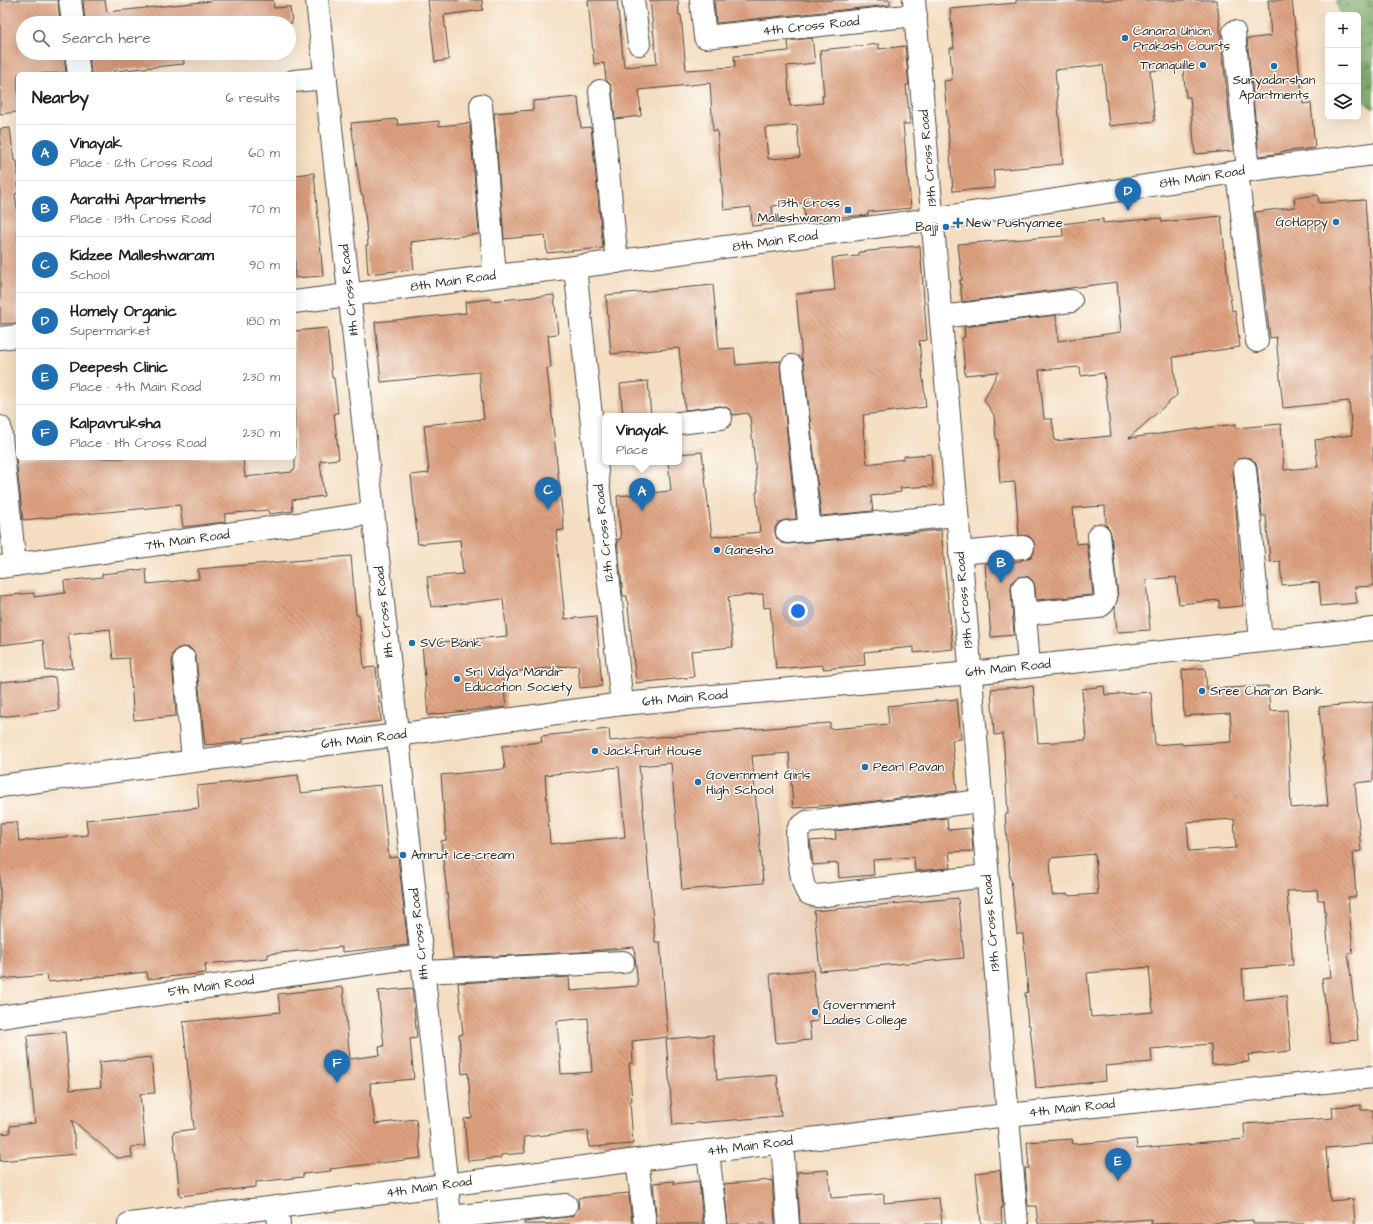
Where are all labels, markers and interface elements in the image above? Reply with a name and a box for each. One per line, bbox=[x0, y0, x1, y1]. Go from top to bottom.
street label: 4th Cross Road bbox=[762, 12, 861, 40]
map controls bbox=[1325, 12, 1361, 120]
button: + bbox=[1325, 12, 1361, 48]
search box bbox=[16, 16, 296, 60]
place label: Canara Union, Prakash Courts bbox=[1133, 22, 1230, 55]
icon: search bbox=[30, 27, 52, 49]
text: Search here bbox=[62, 28, 151, 49]
marker: Canara Union, Prakash Courts bbox=[1120, 33, 1130, 43]
button: − bbox=[1325, 48, 1361, 84]
place label: Tranquille bbox=[1140, 56, 1195, 74]
marker: Tranquille bbox=[1198, 60, 1208, 70]
marker: Suryadarshan Apartments bbox=[1269, 61, 1279, 71]
place label: Suryadarshan Apartments bbox=[1233, 71, 1316, 104]
button: layers bbox=[1325, 84, 1361, 120]
text: Nearby bbox=[32, 86, 89, 110]
text: 6 results bbox=[225, 89, 280, 107]
street label: 13th Cross Road bbox=[915, 109, 941, 207]
text: Vinayak bbox=[70, 133, 122, 154]
text: A bbox=[41, 144, 49, 162]
text: 60 m bbox=[248, 144, 280, 162]
text: Place · 12th Cross Road bbox=[70, 154, 212, 172]
street label: 8th Main Road bbox=[1158, 161, 1246, 193]
pin: D bbox=[1115, 178, 1141, 211]
text: Aarathi Apartments bbox=[70, 189, 206, 210]
place label: 13th Cross Malleshwaram bbox=[758, 194, 841, 227]
text: B bbox=[40, 200, 50, 218]
text: 70 m bbox=[248, 200, 280, 218]
marker: 13th Cross Malleshwaram bbox=[843, 205, 853, 215]
text: Place · 13th Cross Road bbox=[70, 210, 211, 228]
place label: GoHappy bbox=[1276, 213, 1328, 232]
place label: New Pushyamee bbox=[966, 214, 1063, 233]
marker: GoHappy bbox=[1331, 217, 1341, 227]
place label: Bajji bbox=[916, 218, 938, 236]
marker: New Pushyamee bbox=[953, 218, 963, 228]
marker: Bajji bbox=[941, 222, 951, 232]
street label: 8th Main Road bbox=[731, 226, 819, 256]
street label: 11th Cross Road bbox=[335, 243, 363, 337]
text: Kidzee Malleshwaram bbox=[70, 245, 214, 266]
text: C bbox=[40, 256, 50, 274]
text: 90 m bbox=[249, 256, 280, 274]
text: School bbox=[70, 266, 110, 284]
street label: 8th Main Road bbox=[409, 266, 497, 296]
text: Homely Organic bbox=[70, 301, 177, 322]
text: D bbox=[41, 312, 49, 330]
text: 180 m bbox=[246, 312, 280, 330]
text: Supermarket bbox=[70, 322, 151, 340]
text: Deepesh Clinic bbox=[70, 357, 168, 378]
text: E bbox=[41, 368, 49, 386]
text: 230 m bbox=[242, 368, 280, 386]
text: Place · 4th Main Road bbox=[70, 378, 201, 396]
text: Kalpavruksha bbox=[70, 413, 161, 434]
popup bbox=[602, 413, 682, 465]
text: Vinayak bbox=[616, 420, 668, 441]
text: F bbox=[40, 424, 50, 442]
text: 230 m bbox=[242, 424, 280, 442]
text: Place · 11th Cross Road bbox=[70, 434, 206, 452]
text: Place bbox=[616, 441, 648, 459]
pin: C bbox=[535, 477, 561, 510]
pin: A bbox=[629, 478, 655, 511]
street label: 12th Cross Road bbox=[590, 483, 618, 583]
street label: 7th Main Road bbox=[143, 525, 231, 555]
place label: Ganesha bbox=[725, 541, 774, 559]
marker: Ganesha bbox=[712, 545, 722, 555]
pin: B bbox=[988, 550, 1014, 583]
street label: 13th Cross Road bbox=[951, 551, 977, 649]
street label: 11th Cross Road bbox=[370, 565, 398, 659]
your location bbox=[788, 601, 808, 621]
place label: SVC Bank bbox=[420, 634, 481, 652]
marker: SVC Bank bbox=[407, 638, 417, 648]
street label: 6th Main Road bbox=[964, 655, 1052, 681]
place label: Sri Vidya Mandir Education Society bbox=[465, 663, 572, 697]
marker: Sri Vidya Mandir Education Society bbox=[452, 674, 462, 684]
place label: Sree Charan Bank bbox=[1210, 682, 1323, 700]
street label: 6th Main Road bbox=[641, 685, 729, 711]
marker: Sree Charan Bank bbox=[1197, 686, 1207, 696]
street label: 6th Main Road bbox=[320, 725, 408, 753]
place label: Jackfruit House bbox=[603, 742, 702, 760]
marker: Jackfruit House bbox=[590, 746, 600, 756]
place label: Pearl Pavan bbox=[873, 758, 945, 776]
marker: Pearl Pavan bbox=[860, 762, 870, 772]
place label: Government Girls High School bbox=[706, 766, 811, 800]
marker: Government Girls High School bbox=[693, 777, 703, 787]
place label: Amrut Ice-cream bbox=[411, 846, 515, 864]
marker: Amrut Ice-cream bbox=[398, 850, 408, 860]
street label: 13th Cross Road bbox=[978, 874, 1004, 972]
street label: 11th Cross Road bbox=[405, 887, 433, 981]
street label: 5th Main Road bbox=[167, 971, 256, 1001]
place label: Government Ladies College bbox=[823, 996, 907, 1030]
marker: Government Ladies College bbox=[810, 1007, 820, 1017]
pin: F bbox=[324, 1050, 350, 1083]
street label: 4th Main Road bbox=[1028, 1094, 1116, 1121]
street label: 4th Main Road bbox=[706, 1132, 794, 1160]
pin: E bbox=[1105, 1148, 1131, 1181]
street label: 4th Main Road bbox=[385, 1172, 473, 1202]

